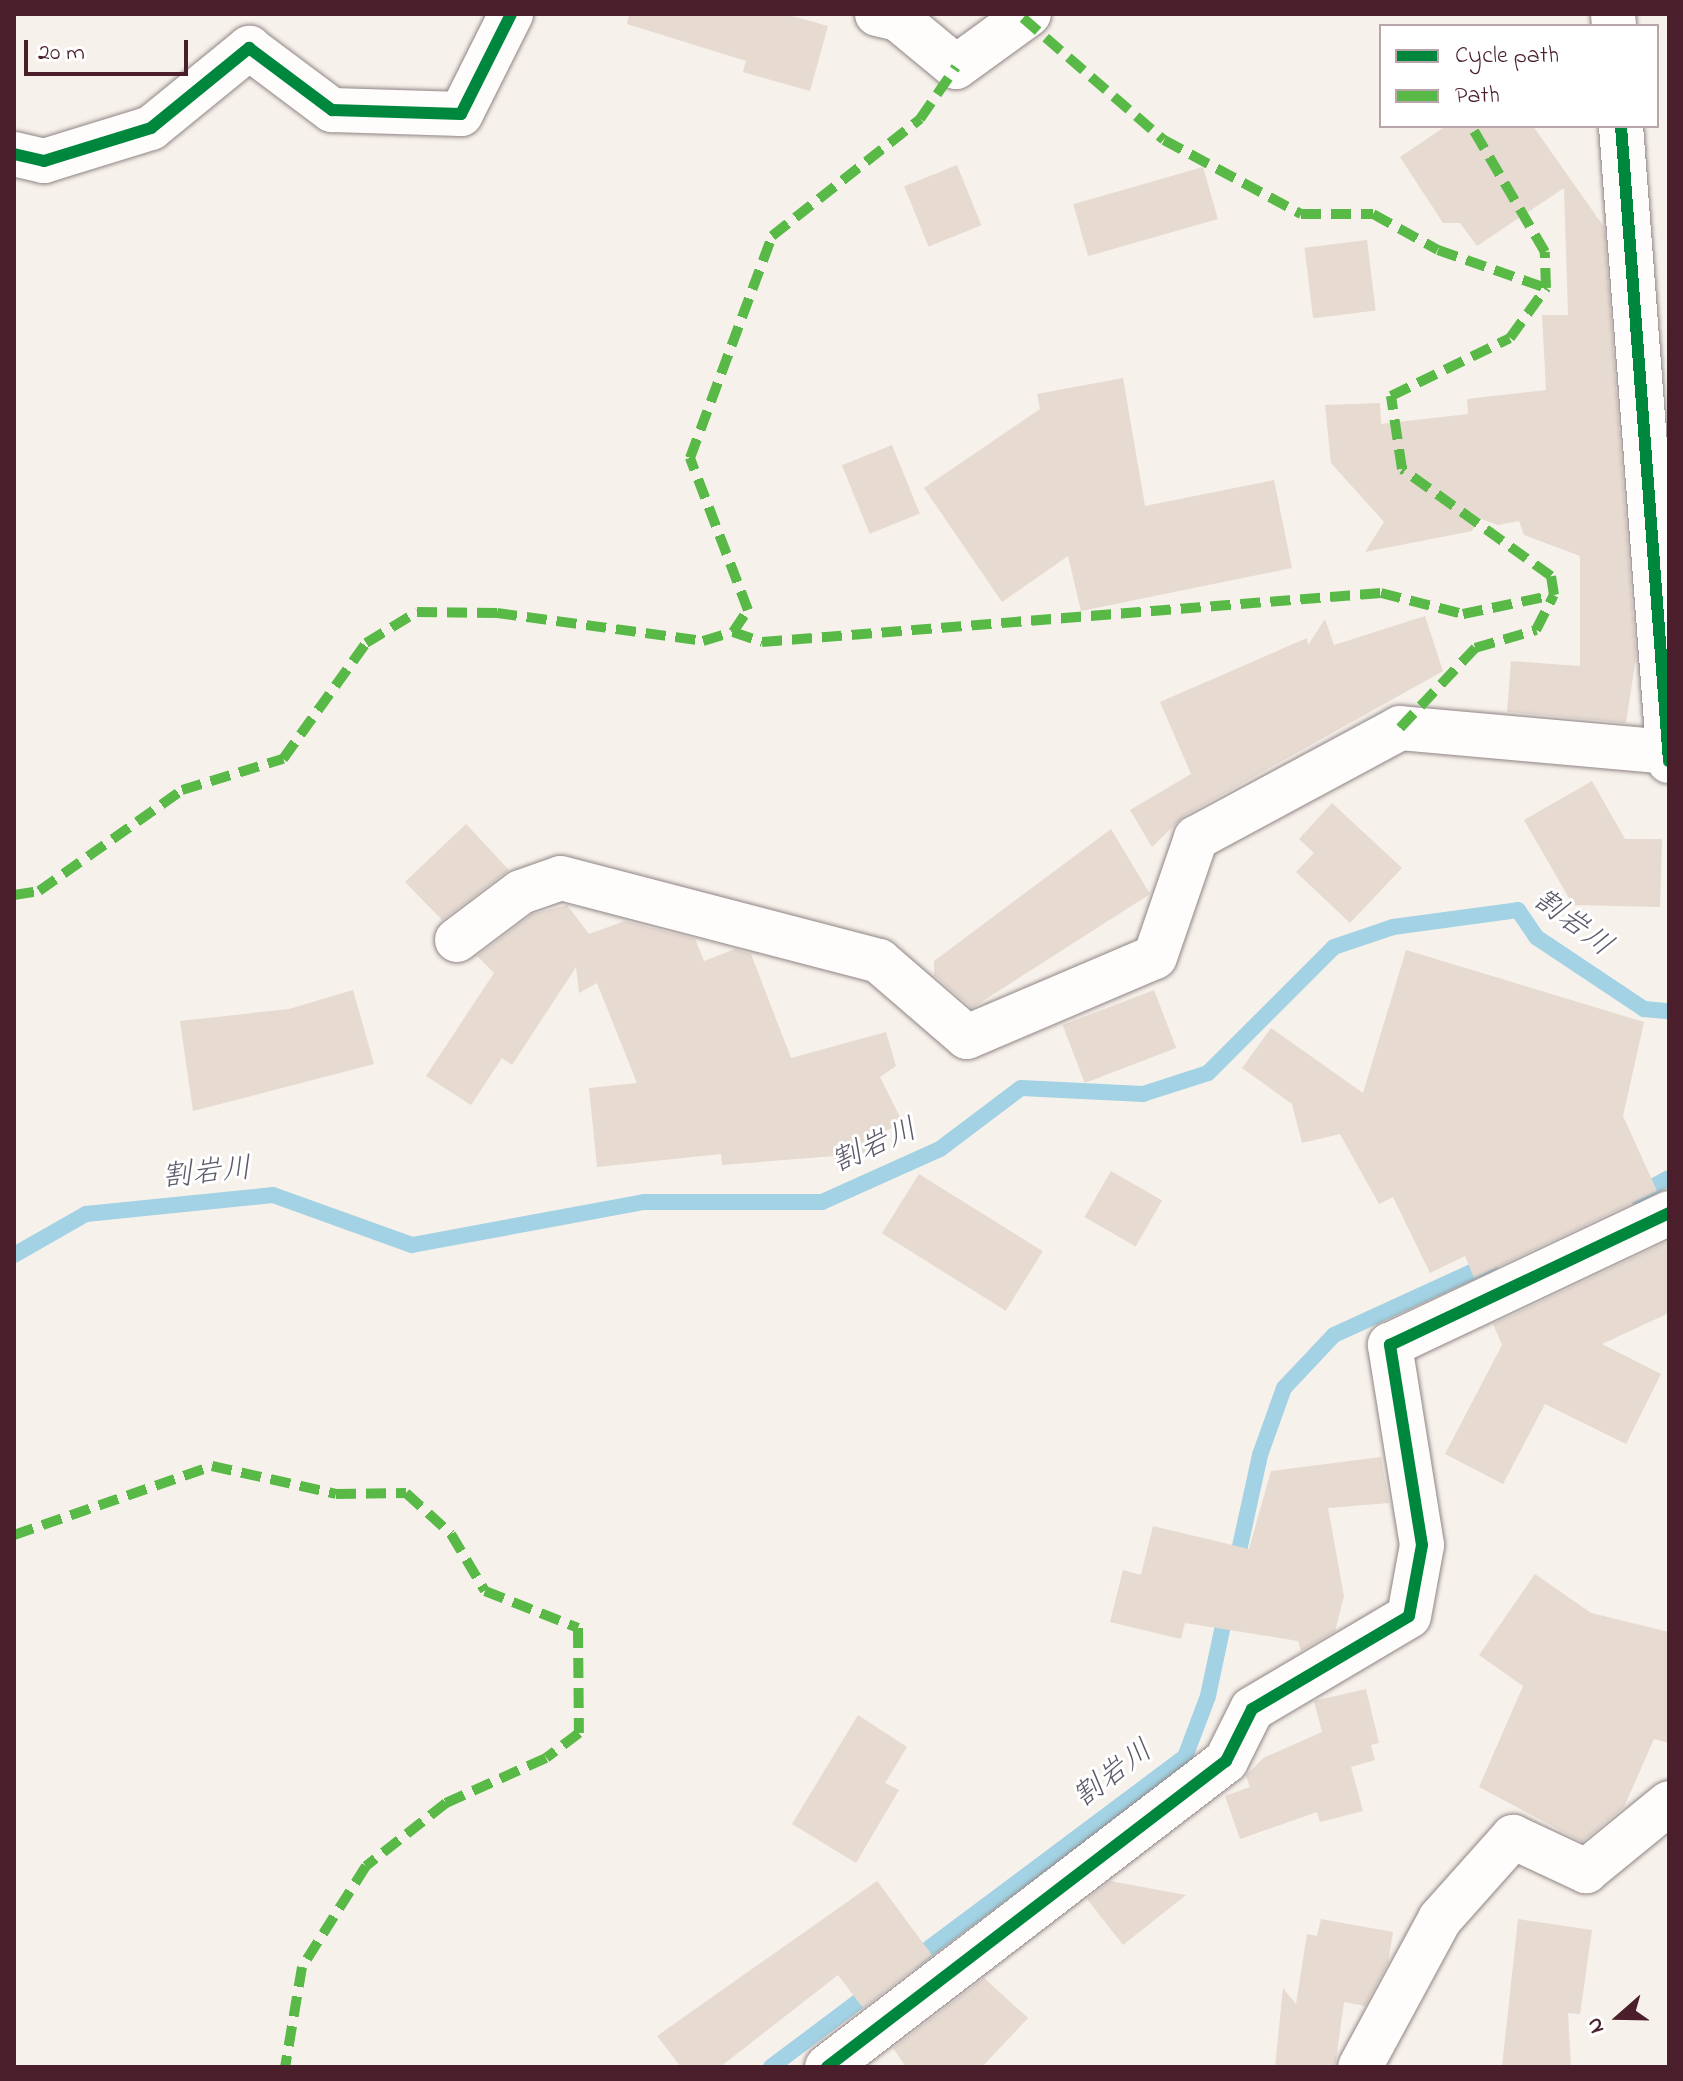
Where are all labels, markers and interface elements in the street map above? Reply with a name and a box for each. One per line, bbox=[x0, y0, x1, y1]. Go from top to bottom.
scale bar bbox=[28, 24, 192, 74]
legend bbox=[1379, 24, 1659, 128]
text: 20 m bbox=[38, 36, 85, 71]
text: Cycle path bbox=[1455, 39, 1559, 74]
text: Path bbox=[1455, 79, 1500, 114]
water label: 割岩川 bbox=[1525, 883, 1619, 965]
water label: 割岩川 bbox=[827, 1112, 923, 1182]
water label: 割岩川 bbox=[160, 1151, 254, 1197]
water label: 割岩川 bbox=[1067, 1734, 1161, 1816]
north arrow bbox=[1579, 1977, 1659, 2057]
text: N bbox=[1579, 2013, 1614, 2038]

